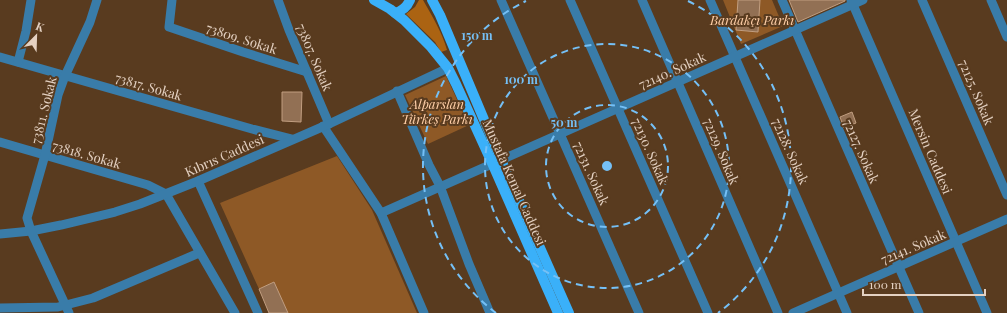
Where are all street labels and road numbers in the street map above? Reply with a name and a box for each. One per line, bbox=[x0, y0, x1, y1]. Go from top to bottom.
street label: 73809. Sokak bbox=[204, 19, 280, 58]
street label: 73807. Sokak bbox=[293, 21, 337, 94]
street label: 72140. Sokak bbox=[636, 47, 709, 92]
street label: 72125. Sokak bbox=[956, 57, 999, 128]
street label: 73817. Sokak bbox=[114, 68, 185, 104]
street label: 73811. Sokak bbox=[26, 74, 60, 145]
street label: Mersin Caddesi bbox=[905, 106, 957, 196]
street label: 72130. Sokak bbox=[629, 115, 674, 188]
street label: 72129. Sokak bbox=[700, 115, 744, 187]
street label: 72128. Sokak bbox=[769, 115, 813, 187]
street label: Mustafa Kemal Caddesi bbox=[480, 116, 551, 248]
street label: 72127. Sokak bbox=[840, 116, 884, 187]
street label: Kıbrıs Caddesi bbox=[182, 130, 266, 180]
street label: 73818. Sokak bbox=[51, 136, 124, 172]
street label: 72131. Sokak bbox=[570, 139, 614, 208]
street label: 72141. Sokak bbox=[878, 224, 949, 267]

